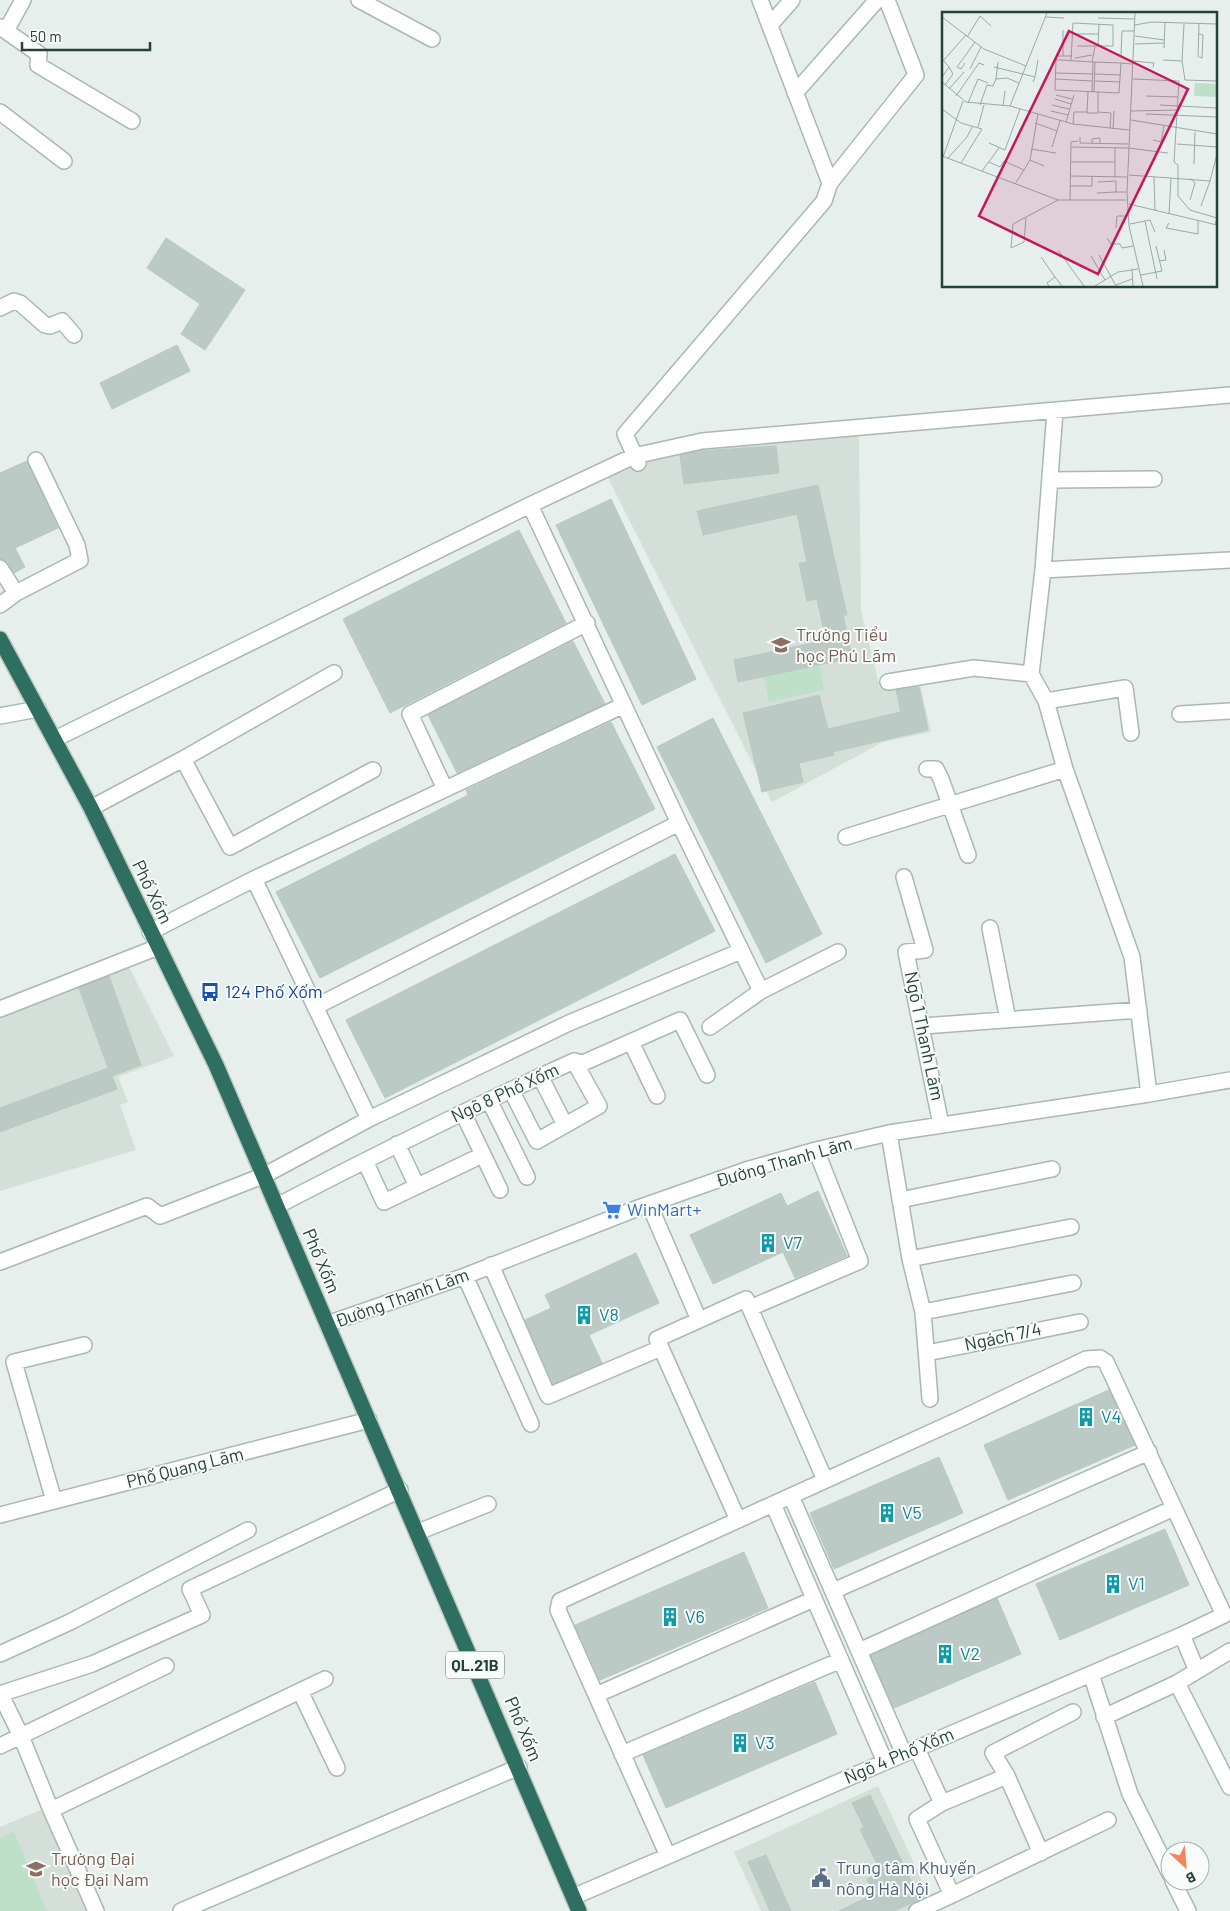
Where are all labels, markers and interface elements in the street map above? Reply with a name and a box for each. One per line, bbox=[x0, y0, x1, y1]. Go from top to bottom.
inset map bbox=[942, 12, 1218, 288]
scale bar bbox=[22, 20, 150, 52]
text: 50 m bbox=[30, 27, 62, 45]
place label: Trường Tiểu học Phú Lãm bbox=[796, 623, 896, 666]
school or university icon: Trường Tiểu học Phú Lãm bbox=[770, 634, 792, 656]
street label: Phố Xốm bbox=[128, 856, 178, 927]
street label: Ngõ 1 Thanh Lãm bbox=[901, 969, 949, 1102]
place label: 124 Phố Xốm bbox=[225, 980, 323, 1002]
bus stop icon: 124 Phố Xốm bbox=[199, 981, 221, 1003]
street label: Ngõ 8 Phố Xốm bbox=[447, 1058, 562, 1127]
street label: Đường Thanh Lãm bbox=[713, 1131, 854, 1191]
place label: WinMart+ bbox=[627, 1198, 702, 1220]
supermarket icon: WinMart+ bbox=[601, 1199, 623, 1221]
street label: Phố Xốm bbox=[298, 1225, 345, 1296]
place label: V7 bbox=[783, 1231, 803, 1253]
building icon: V7 bbox=[757, 1232, 779, 1254]
street label: Đường Thanh Lãm bbox=[332, 1263, 472, 1331]
place label: V8 bbox=[599, 1303, 619, 1325]
building icon: V8 bbox=[573, 1304, 595, 1326]
street label: Ngách 7/4 bbox=[962, 1317, 1043, 1355]
place label: V4 bbox=[1101, 1405, 1122, 1427]
building icon: V4 bbox=[1075, 1406, 1097, 1428]
street label: Phố Quang Lãm bbox=[124, 1442, 246, 1492]
place label: V5 bbox=[902, 1501, 922, 1523]
building icon: V5 bbox=[876, 1502, 898, 1524]
place label: V1 bbox=[1128, 1572, 1145, 1594]
building icon: V1 bbox=[1102, 1573, 1124, 1595]
place label: V6 bbox=[685, 1605, 705, 1627]
building icon: V6 bbox=[659, 1606, 681, 1628]
place label: V2 bbox=[960, 1642, 980, 1664]
building icon: V2 bbox=[934, 1643, 956, 1665]
road number: QL.21B bbox=[446, 1652, 504, 1678]
street label: Phố Xốm bbox=[500, 1693, 547, 1764]
street label: Ngõ 4 Phố Xốm bbox=[841, 1722, 957, 1788]
place label: V3 bbox=[755, 1731, 775, 1753]
building icon: V3 bbox=[729, 1732, 751, 1754]
north arrow bbox=[1160, 1841, 1210, 1891]
place label: Trường Đại học Đại Nam bbox=[51, 1847, 149, 1890]
place label: Trung tâm Khuyến nông Hà Nội bbox=[836, 1856, 976, 1899]
school or university icon: Trường Đại học Đại Nam bbox=[25, 1858, 47, 1880]
public building icon: Trung tâm Khuyến nông Hà Nội bbox=[810, 1867, 832, 1889]
text: B bbox=[1183, 1869, 1199, 1888]

